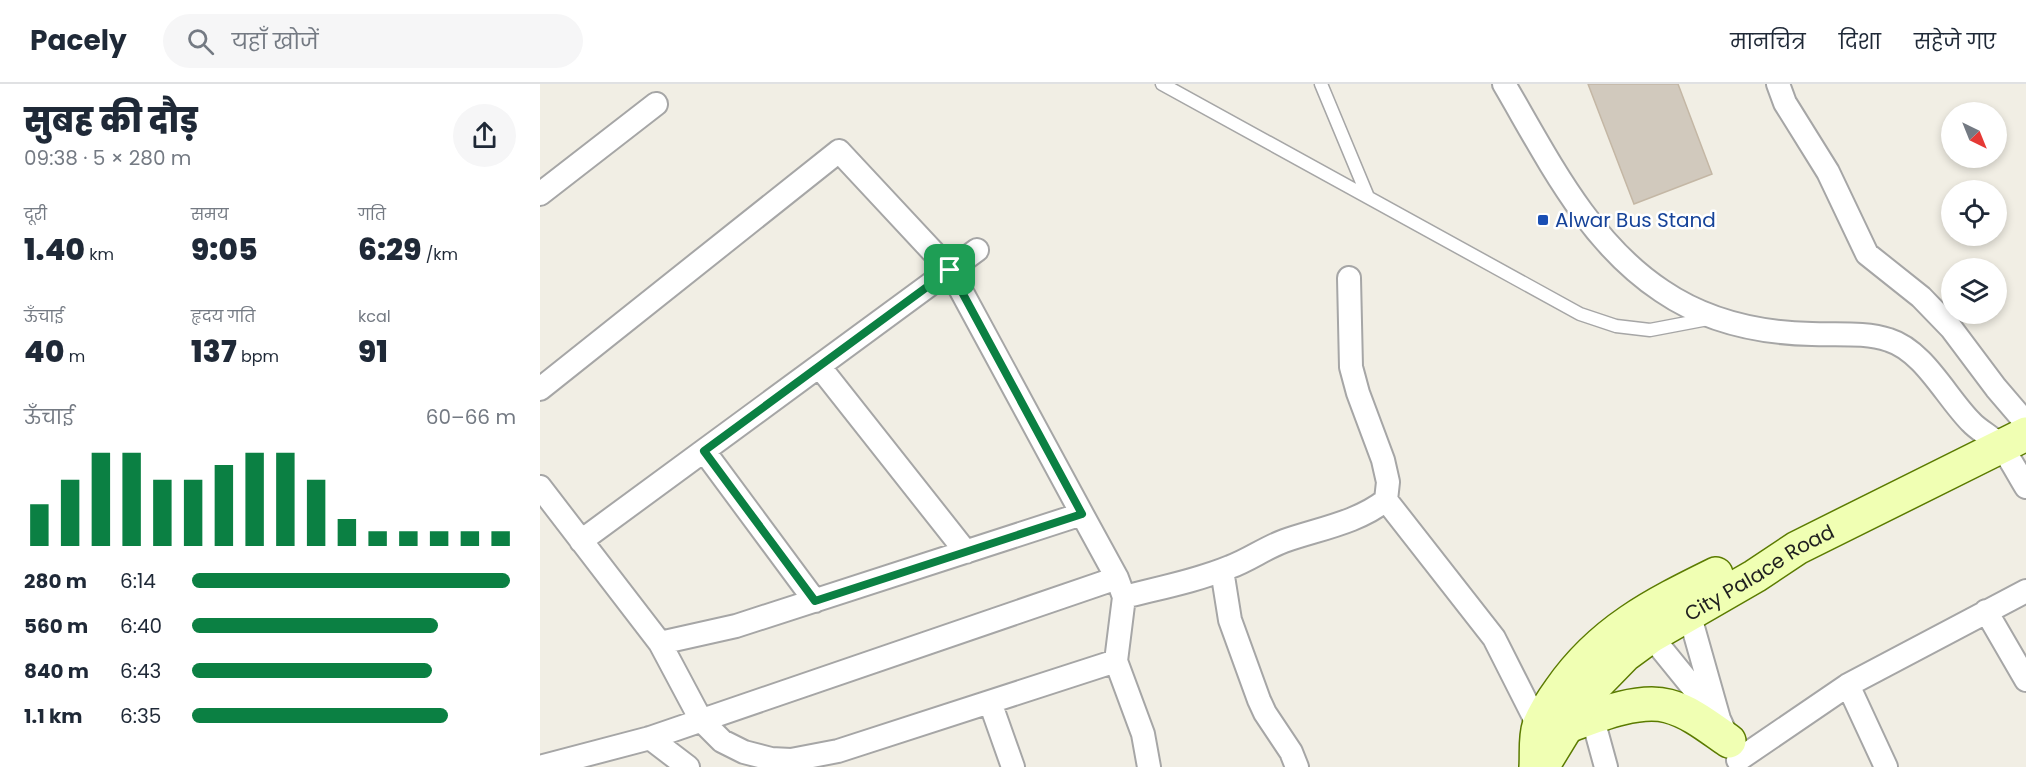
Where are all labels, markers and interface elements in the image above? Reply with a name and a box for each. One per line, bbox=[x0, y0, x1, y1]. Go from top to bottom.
search box bbox=[163, 14, 583, 68]
text: Pacely bbox=[30, 21, 127, 60]
icon: search bbox=[184, 25, 217, 58]
text: यहाँ खोजें bbox=[232, 26, 319, 57]
text: मानचित्र bbox=[1730, 27, 1806, 56]
text: दिशा bbox=[1839, 27, 1881, 56]
text: सहेजे गए bbox=[1914, 27, 1996, 56]
text: सुबह की दौड़ bbox=[24, 97, 198, 144]
north arrow bbox=[1941, 102, 2007, 168]
map controls bbox=[1941, 102, 2007, 324]
button: share bbox=[453, 104, 516, 167]
text: 09:38 · 5 × 280 m bbox=[24, 144, 191, 172]
button: locate bbox=[1941, 180, 2007, 246]
text: दूरी bbox=[24, 203, 47, 226]
text: समय bbox=[191, 203, 228, 226]
text: गति bbox=[358, 203, 386, 226]
place label: Alwar Bus Stand bbox=[1555, 206, 1716, 234]
marker: Alwar Bus Stand bbox=[1536, 213, 1550, 227]
text: 1.40 bbox=[24, 228, 85, 271]
text: 9:05 bbox=[191, 228, 258, 271]
text: 6:29 bbox=[358, 228, 421, 271]
text: km bbox=[85, 243, 114, 266]
text: /km bbox=[421, 243, 458, 266]
pin bbox=[924, 244, 975, 295]
icon: arrive bbox=[933, 253, 966, 286]
button: layers bbox=[1941, 258, 2007, 324]
text: ऊँचाई bbox=[24, 305, 64, 328]
text: हृदय गति bbox=[191, 305, 255, 328]
text: kcal bbox=[358, 305, 391, 328]
text: 40 bbox=[24, 330, 64, 373]
text: 137 bbox=[191, 330, 237, 373]
text: 91 bbox=[358, 330, 388, 373]
text: m bbox=[64, 345, 85, 368]
text: bpm bbox=[237, 345, 279, 368]
text: ऊँचाई bbox=[24, 403, 73, 431]
text: 60–66 m bbox=[426, 403, 516, 431]
street label: City Palace Road bbox=[1679, 518, 1839, 628]
text: 280 m bbox=[24, 567, 87, 595]
text: 6:14 bbox=[120, 567, 156, 595]
text: 560 m bbox=[24, 612, 88, 640]
text: 6:40 bbox=[120, 612, 162, 640]
text: 840 m bbox=[24, 657, 89, 685]
text: 6:43 bbox=[120, 657, 161, 685]
text: 1.1 km bbox=[24, 702, 82, 730]
text: 6:35 bbox=[120, 702, 161, 730]

